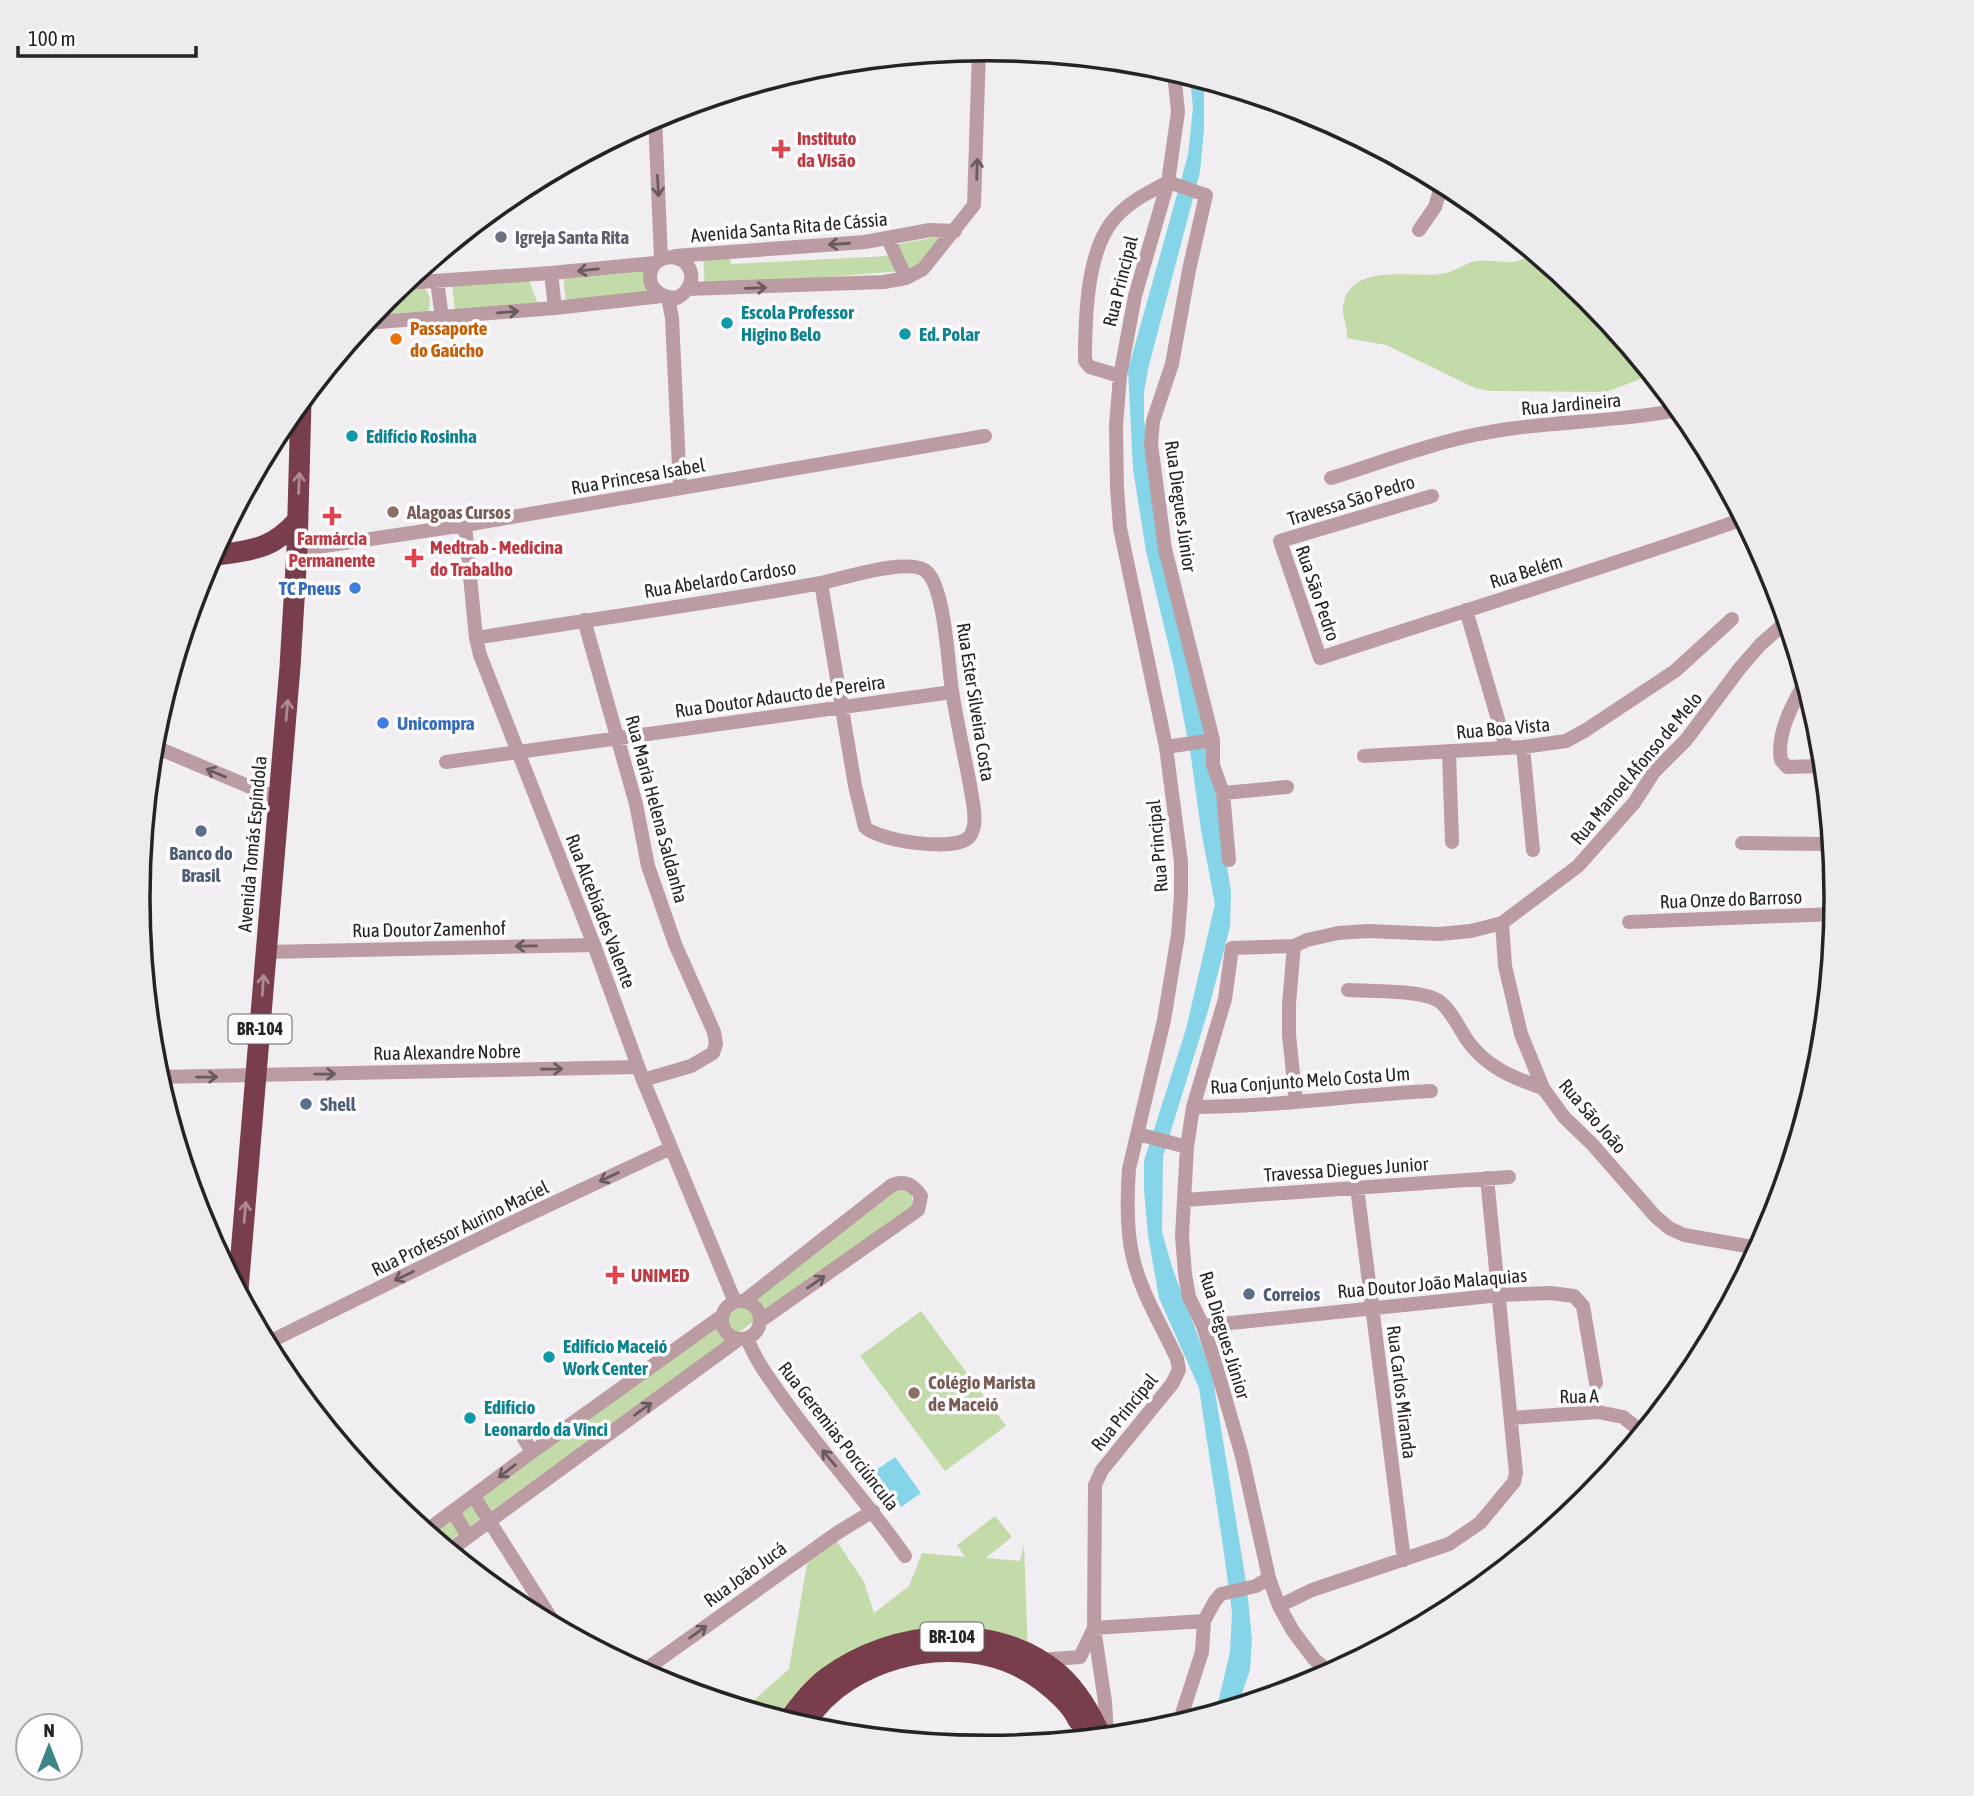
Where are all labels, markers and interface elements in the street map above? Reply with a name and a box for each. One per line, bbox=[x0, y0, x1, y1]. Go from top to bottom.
scale bar bbox=[18, 14, 196, 58]
text: 100 m bbox=[28, 26, 76, 50]
place label: Instituto da Visão bbox=[797, 127, 857, 171]
marker: Instituto da Visão bbox=[771, 139, 791, 159]
one-way arrow bbox=[970, 158, 983, 181]
one-way arrow bbox=[652, 174, 665, 196]
street label: Avenida Santa Rita de Cássia bbox=[690, 207, 888, 247]
place label: Igreja Santa Rita bbox=[515, 226, 629, 248]
marker: Igreja Santa Rita bbox=[493, 229, 509, 245]
street label: Rua Principal bbox=[1098, 233, 1142, 329]
one-way arrow bbox=[828, 238, 851, 251]
one-way arrow bbox=[577, 264, 599, 277]
one-way arrow bbox=[744, 281, 767, 294]
place label: Escola Professor Higino Belo bbox=[741, 301, 854, 345]
one-way arrow bbox=[496, 305, 518, 318]
marker: Escola Professor Higino Belo bbox=[719, 315, 735, 331]
place label: Passaporte do Gaúcho bbox=[410, 317, 488, 361]
place label: Ed. Polar bbox=[919, 323, 980, 345]
marker: Ed. Polar bbox=[897, 326, 913, 342]
marker: Passaporte do Gaúcho bbox=[388, 331, 404, 347]
street label: Rua Jardineira bbox=[1520, 389, 1622, 419]
place label: Edifício Rosinha bbox=[366, 425, 477, 447]
marker: Edifício Rosinha bbox=[344, 428, 360, 444]
street label: Rua Diegues Júnior bbox=[1161, 439, 1201, 573]
street label: Rua Princesa Isabel bbox=[569, 453, 707, 499]
street label: Travessa São Pedro bbox=[1285, 470, 1417, 530]
one-way arrow bbox=[292, 472, 305, 495]
place label: Alagoas Cursos bbox=[406, 501, 511, 523]
marker: Alagoas Cursos bbox=[385, 504, 401, 520]
marker: Farmárcia Permanente bbox=[324, 508, 340, 524]
place label: Farmárcia Permanente bbox=[289, 527, 376, 571]
place label: Medtrab - Medicina do Trabalho bbox=[430, 536, 563, 580]
street label: Rua São Pedro bbox=[1291, 542, 1345, 644]
marker: Medtrab - Medicina do Trabalho bbox=[404, 548, 424, 568]
street label: Rua Belém bbox=[1487, 550, 1565, 592]
street label: Rua Abelardo Cardoso bbox=[642, 556, 798, 602]
place label: TC Pneus bbox=[279, 577, 341, 599]
marker: TC Pneus bbox=[347, 580, 363, 596]
street label: Rua Ester Silveira Costa bbox=[953, 621, 999, 783]
street label: Rua Doutor Adaucto de Pereira bbox=[673, 670, 887, 722]
street label: Rua Manoel Afonso de Melo bbox=[1566, 687, 1706, 849]
one-way arrow bbox=[281, 699, 294, 722]
place label: Unicompra bbox=[397, 712, 475, 734]
street label: Rua Maria Helena Saldanha bbox=[621, 713, 693, 905]
street label: Rua Boa Vista bbox=[1455, 713, 1551, 743]
marker: Unicompra bbox=[375, 715, 391, 731]
street label: Avenida Tomás Espíndola bbox=[233, 755, 271, 933]
one-way arrow bbox=[206, 765, 228, 778]
street label: Rua Principal bbox=[1142, 799, 1172, 893]
marker: Banco do Brasil bbox=[193, 823, 209, 839]
street label: Rua Alcebíades Valente bbox=[561, 831, 641, 991]
place label: Banco do Brasil bbox=[169, 842, 233, 886]
street label: Rua Onze do Barroso bbox=[1659, 886, 1803, 912]
street label: Rua Doutor Zamenhof bbox=[352, 917, 506, 941]
one-way arrow bbox=[514, 940, 537, 953]
one-way arrow bbox=[257, 974, 270, 996]
road number: BR-104 bbox=[229, 1014, 292, 1044]
street label: Rua Alexandre Nobre bbox=[373, 1040, 521, 1064]
one-way arrow bbox=[540, 1062, 563, 1076]
street label: Rua Conjunto Melo Costa Um bbox=[1209, 1062, 1411, 1098]
one-way arrow bbox=[313, 1068, 336, 1081]
one-way arrow bbox=[196, 1070, 219, 1083]
street label: Rua São João bbox=[1555, 1074, 1631, 1158]
place label: Shell bbox=[320, 1093, 357, 1115]
marker: Shell bbox=[298, 1096, 314, 1112]
street label: Travessa Diegues Junior bbox=[1263, 1152, 1429, 1186]
one-way arrow bbox=[599, 1171, 620, 1184]
street label: Rua Professor Aurino Maciel bbox=[368, 1176, 552, 1280]
one-way arrow bbox=[239, 1201, 252, 1223]
place label: UNIMED bbox=[631, 1264, 690, 1286]
street label: Rua Doutor João Malaquias bbox=[1336, 1264, 1528, 1302]
marker: UNIMED bbox=[605, 1265, 625, 1285]
street label: Rua Diegues Júnior bbox=[1195, 1268, 1255, 1402]
one-way arrow bbox=[394, 1270, 415, 1283]
one-way arrow bbox=[806, 1275, 825, 1289]
place label: Correios bbox=[1263, 1283, 1321, 1305]
marker: Correios bbox=[1241, 1286, 1257, 1302]
street label: Rua Carlos Miranda bbox=[1383, 1324, 1421, 1460]
place label: Edifício Maceió Work Center bbox=[562, 1335, 668, 1379]
marker: Edifício Maceió Work Center bbox=[541, 1349, 557, 1365]
street label: Rua Geremias Porciúncula bbox=[774, 1357, 904, 1515]
street label: Rua Principal bbox=[1086, 1369, 1162, 1455]
place label: Colégio Marista de Maceió bbox=[928, 1371, 1036, 1415]
marker: Colégio Marista de Maceió bbox=[906, 1385, 922, 1401]
street label: Rua A bbox=[1559, 1385, 1600, 1407]
place label: Edifício Leonardo da Vinci bbox=[484, 1396, 608, 1440]
one-way arrow bbox=[633, 1401, 652, 1416]
marker: Edifício Leonardo da Vinci bbox=[462, 1410, 478, 1426]
one-way arrow bbox=[822, 1450, 837, 1468]
one-way arrow bbox=[499, 1463, 517, 1479]
street label: Rua João Jucá bbox=[699, 1537, 791, 1611]
road number: BR-104 bbox=[920, 1622, 984, 1652]
one-way arrow bbox=[688, 1625, 707, 1640]
north arrow bbox=[14, 1712, 84, 1782]
text: N bbox=[43, 1719, 55, 1741]

